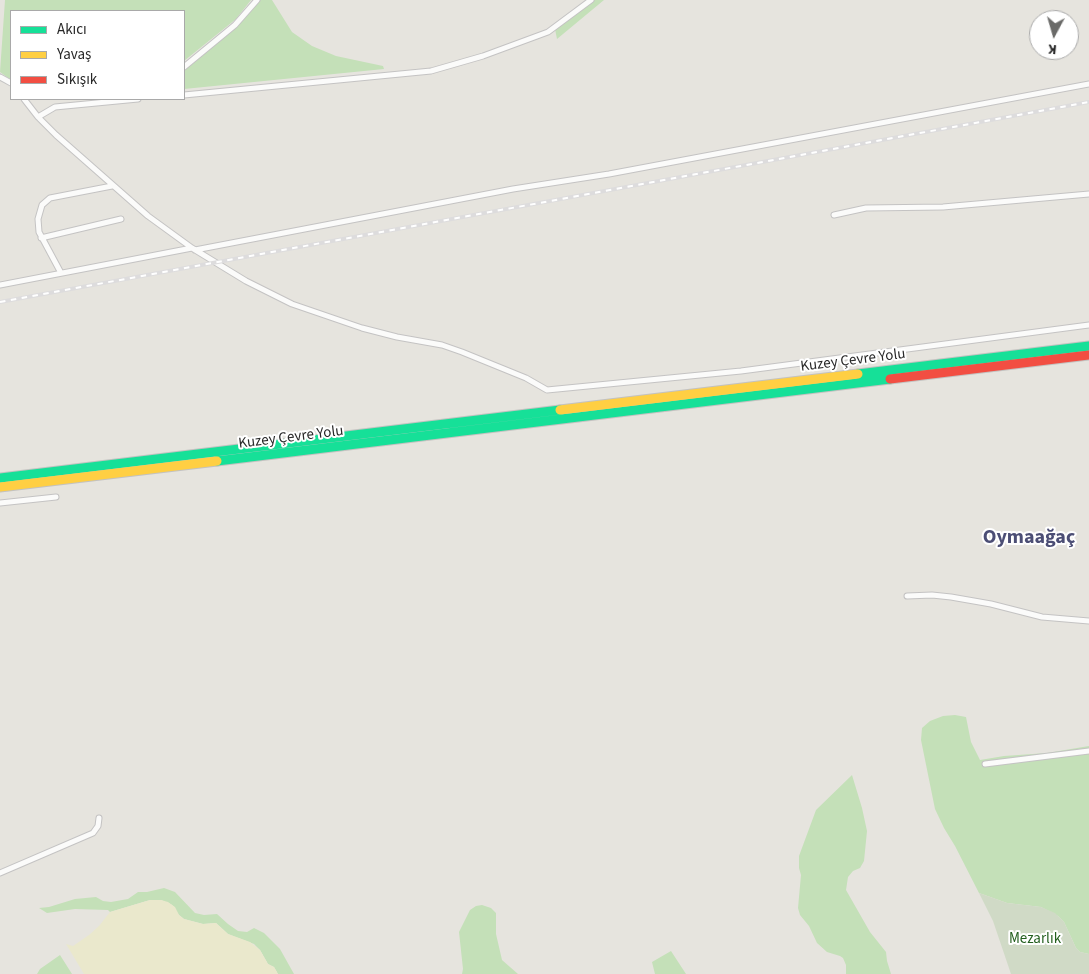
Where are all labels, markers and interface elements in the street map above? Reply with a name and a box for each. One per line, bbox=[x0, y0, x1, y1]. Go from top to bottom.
legend bbox=[10, 10, 185, 100]
north arrow bbox=[1029, 10, 1079, 60]
text: Akıcı bbox=[57, 19, 87, 40]
text: K bbox=[1047, 39, 1058, 59]
text: Yavaş bbox=[57, 44, 91, 65]
text: Sıkışık bbox=[57, 69, 97, 90]
street label: Kuzey Çevre Yolu bbox=[799, 346, 907, 376]
street label: Kuzey Çevre Yolu bbox=[237, 423, 345, 453]
district label: Oymaağaç bbox=[983, 527, 1075, 551]
park label: Mezarlık bbox=[1009, 931, 1061, 949]

